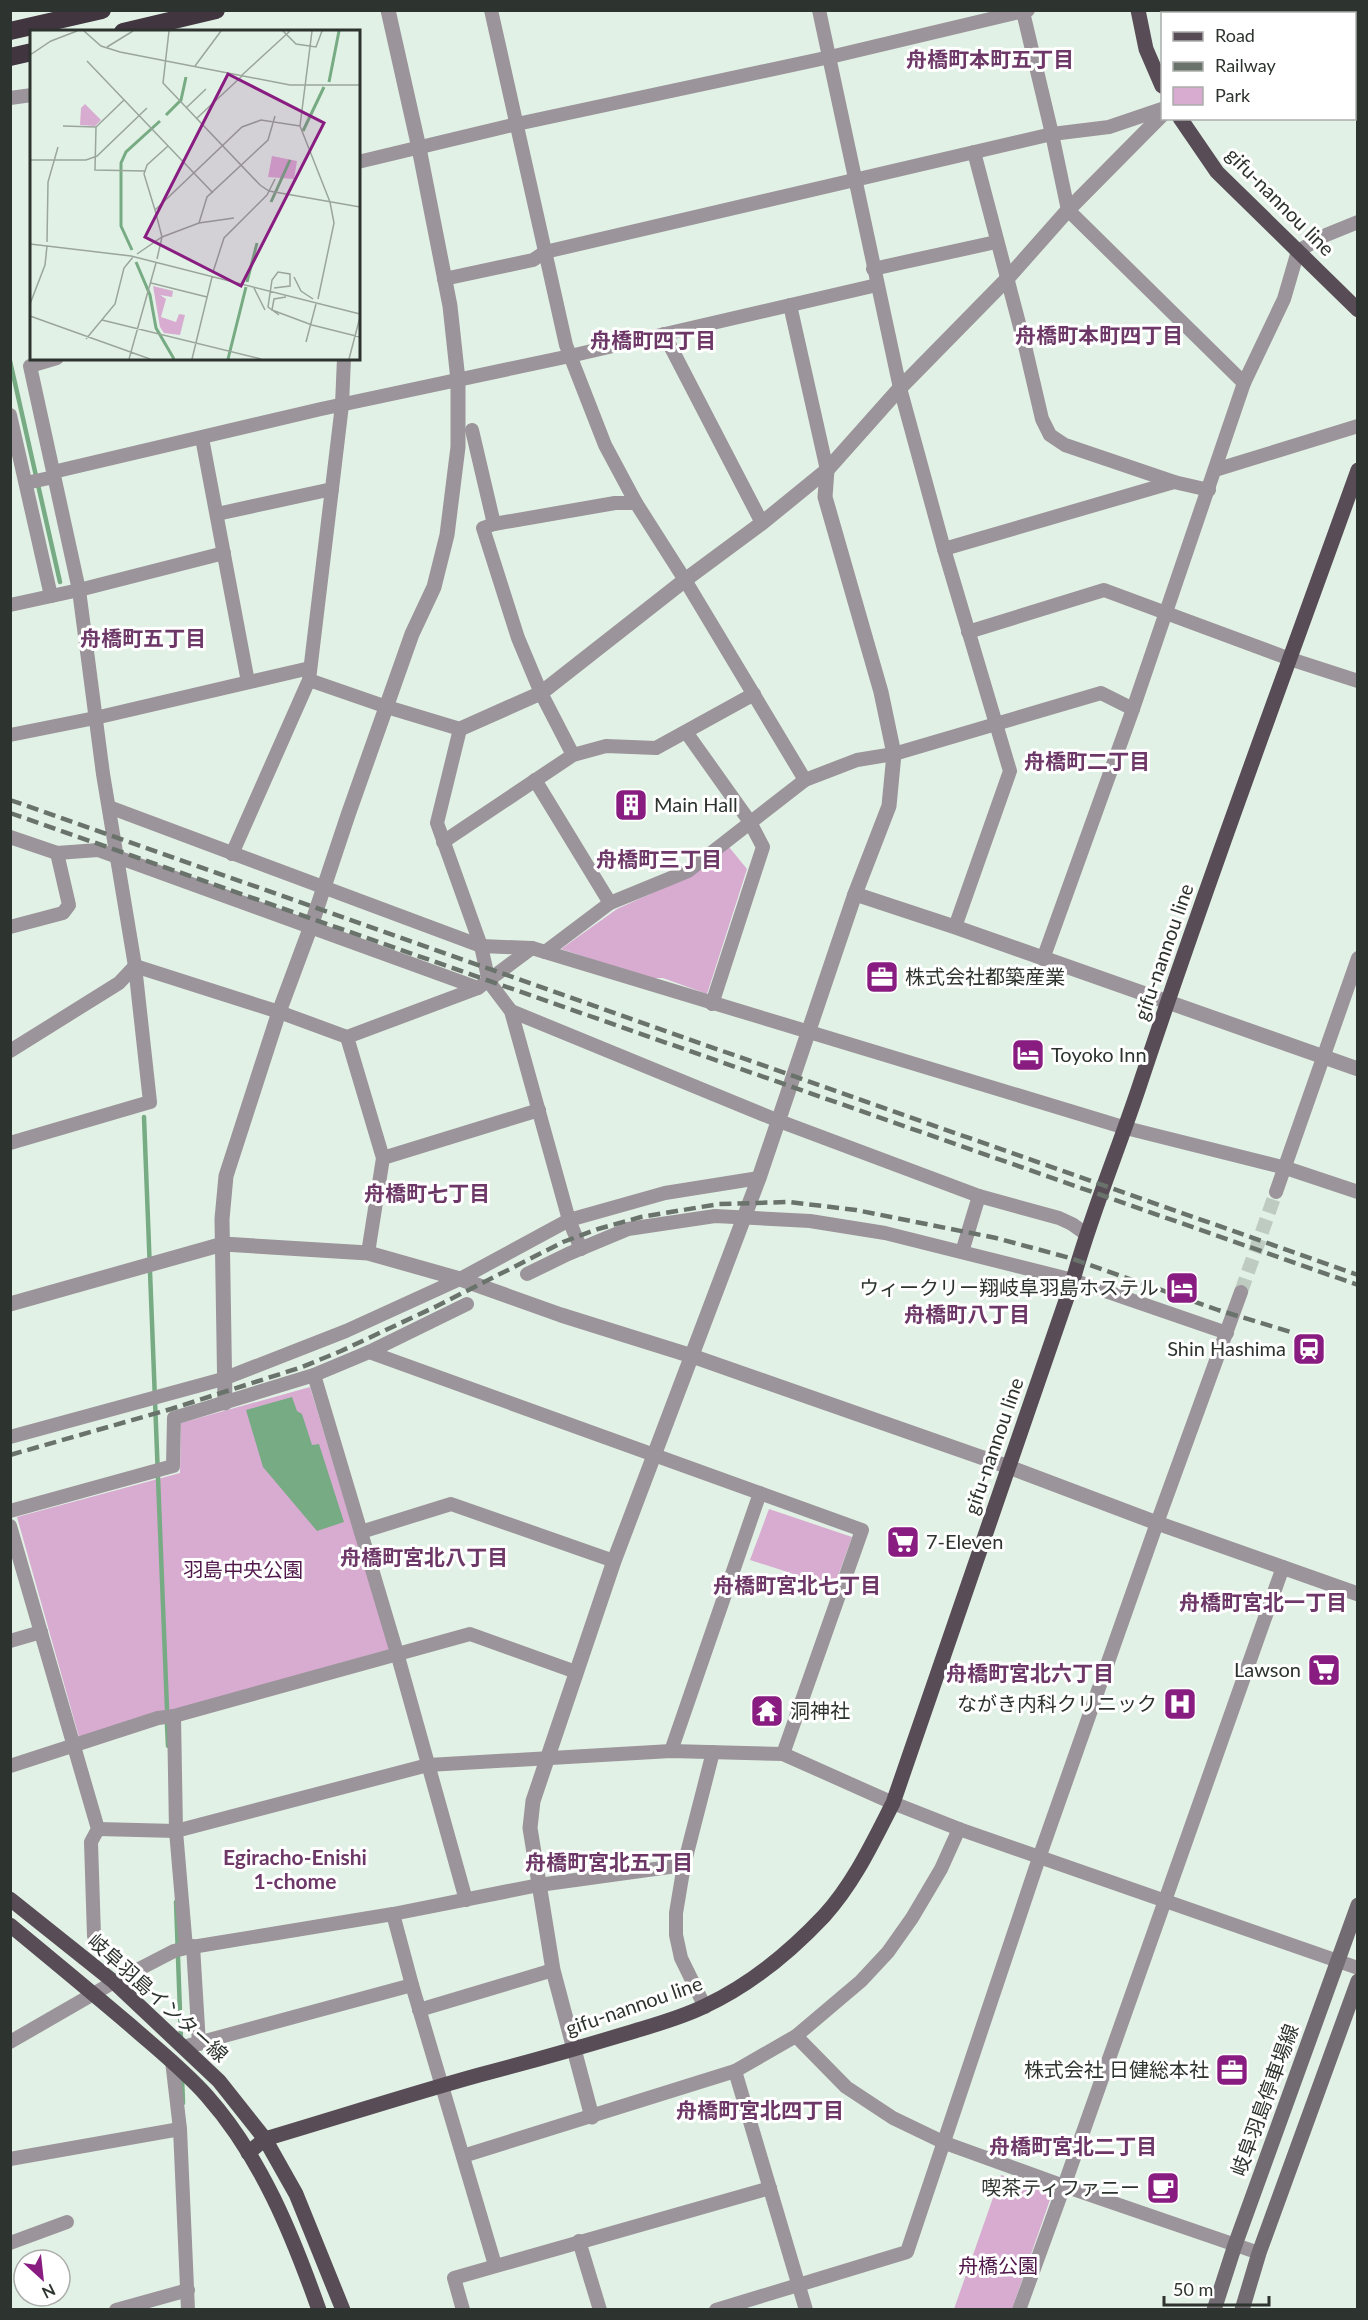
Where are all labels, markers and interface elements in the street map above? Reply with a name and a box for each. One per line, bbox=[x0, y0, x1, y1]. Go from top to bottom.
legend bbox=[1161, 12, 1356, 120]
text: Road bbox=[1215, 24, 1255, 46]
inset map bbox=[30, 30, 360, 360]
district label: 舟橋町本町五丁目 bbox=[906, 46, 1074, 71]
text: Railway bbox=[1215, 54, 1276, 76]
text: Park bbox=[1215, 84, 1251, 106]
street label: gifu-nannou line bbox=[1222, 142, 1340, 260]
district label: 舟橋町本町四丁目 bbox=[1015, 322, 1183, 347]
district label: 舟橋町四丁目 bbox=[590, 327, 716, 352]
district label: 舟橋町五丁目 bbox=[80, 625, 206, 650]
district label: 舟橋町二丁目 bbox=[1024, 748, 1150, 773]
building icon: Main Hall bbox=[613, 787, 649, 823]
place label: Main Hall bbox=[654, 792, 738, 816]
district label: 舟橋町三丁目 bbox=[596, 846, 722, 871]
street label: gifu-nannou line bbox=[1128, 880, 1198, 1023]
office icon: 株式会社都築産業 bbox=[864, 959, 900, 995]
place label: 株式会社都築産業 bbox=[905, 964, 1065, 988]
hotel icon: Toyoko Inn bbox=[1010, 1037, 1046, 1073]
place label: Toyoko Inn bbox=[1051, 1042, 1147, 1066]
district label: 舟橋町七丁目 bbox=[364, 1180, 490, 1205]
hotel icon: ウィークリー翔岐阜羽島ホステル bbox=[1164, 1270, 1200, 1306]
place label: ウィークリー翔岐阜羽島ホステル bbox=[859, 1275, 1159, 1299]
district label: 舟橋町八丁目 bbox=[904, 1301, 1030, 1326]
station icon: Shin Hashima bbox=[1291, 1331, 1327, 1367]
place label: Shin Hashima bbox=[1167, 1336, 1286, 1360]
street label: gifu-nannou line bbox=[958, 1374, 1028, 1517]
supermarket icon: 7-Eleven bbox=[885, 1524, 921, 1560]
place label: 7-Eleven bbox=[926, 1529, 1003, 1553]
district label: 舟橋町宮北八丁目 bbox=[340, 1544, 508, 1569]
park label: 羽島中央公園 bbox=[183, 1557, 303, 1581]
district label: 舟橋町宮北七丁目 bbox=[713, 1572, 881, 1597]
district label: 舟橋町宮北一丁目 bbox=[1179, 1589, 1347, 1614]
supermarket icon: Lawson bbox=[1306, 1652, 1342, 1688]
place label: Lawson bbox=[1234, 1657, 1301, 1681]
district label: 舟橋町宮北六丁目 bbox=[946, 1660, 1114, 1685]
hospital icon: ながき内科クリニック bbox=[1162, 1686, 1198, 1722]
place label: ながき内科クリニック bbox=[957, 1691, 1157, 1715]
temple icon: 洞神社 bbox=[749, 1693, 785, 1729]
place label: 洞神社 bbox=[790, 1698, 850, 1722]
district label: Egiracho-Enishi 1-chome bbox=[223, 1844, 367, 1893]
district label: 舟橋町宮北五丁目 bbox=[525, 1849, 693, 1874]
street label: 岐阜羽島インター線 bbox=[84, 1928, 234, 2066]
street label: gifu-nannou line bbox=[562, 1970, 705, 2040]
street label: 岐阜羽島停車場線 bbox=[1225, 2020, 1303, 2179]
office icon: 株式会社 日健総本社 bbox=[1214, 2052, 1250, 2088]
place label: 株式会社 日健総本社 bbox=[1024, 2057, 1209, 2081]
district label: 舟橋町宮北四丁目 bbox=[676, 2097, 844, 2122]
district label: 舟橋町宮北二丁目 bbox=[989, 2133, 1157, 2158]
cafe icon: 喫茶ティファニー bbox=[1145, 2170, 1181, 2206]
place label: 喫茶ティファニー bbox=[981, 2175, 1140, 2199]
north arrow bbox=[12, 2248, 72, 2308]
park label: 舟橋公園 bbox=[958, 2253, 1038, 2277]
scale bar bbox=[1164, 2269, 1269, 2307]
text: 50 m bbox=[1173, 2278, 1213, 2300]
text: N bbox=[39, 2281, 59, 2303]

